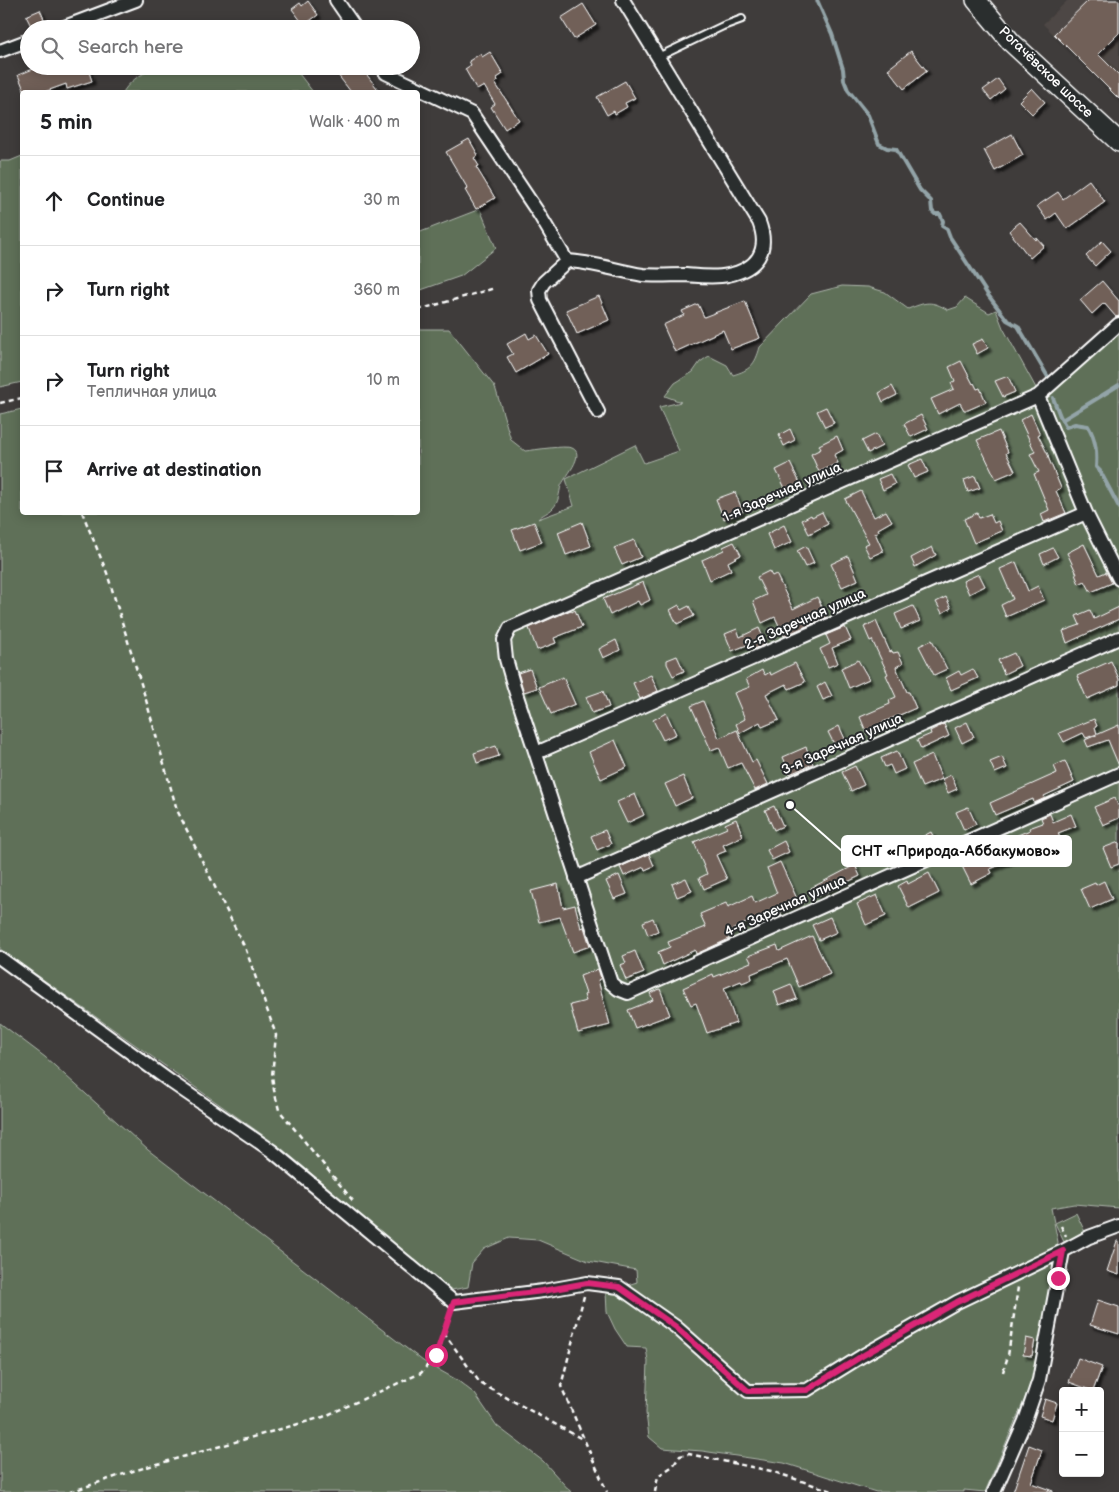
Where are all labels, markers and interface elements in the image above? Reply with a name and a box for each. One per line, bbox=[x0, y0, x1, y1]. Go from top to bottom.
search box bbox=[20, 20, 420, 75]
street label: Рогачёвское шоссе bbox=[995, 23, 1097, 121]
icon: search bbox=[38, 34, 66, 62]
text: Search here bbox=[78, 36, 183, 59]
text: 5 min bbox=[40, 110, 93, 135]
text: Walk · 400 m bbox=[309, 113, 400, 132]
icon: ahead bbox=[40, 187, 68, 215]
text: Continue bbox=[87, 189, 165, 212]
text: 30 m bbox=[363, 191, 400, 210]
icon: right bbox=[40, 277, 68, 305]
text: Turn right bbox=[87, 279, 170, 302]
text: 360 m bbox=[353, 281, 400, 300]
text: Turn right bbox=[87, 360, 170, 383]
icon: right bbox=[40, 367, 68, 395]
text: 10 m bbox=[367, 371, 400, 390]
text: Тепличная улица bbox=[87, 383, 217, 402]
icon: arrive bbox=[40, 457, 68, 485]
street label: 1-я Заречная улица bbox=[720, 458, 845, 526]
text: Arrive at destination bbox=[87, 459, 262, 482]
street label: 2-я Заречная улица bbox=[742, 584, 869, 653]
street label: 3-я Заречная улица bbox=[779, 709, 906, 778]
callout: СНТ «Природа-Аббакумово» bbox=[842, 836, 1071, 866]
text: СНТ «Природа-Аббакумово» bbox=[851, 842, 1061, 861]
street label: 4-я Заречная улица bbox=[722, 871, 849, 940]
route end bbox=[1047, 1267, 1070, 1290]
route start bbox=[425, 1344, 448, 1367]
map controls bbox=[1059, 1387, 1104, 1477]
button: + bbox=[1059, 1387, 1104, 1432]
button: − bbox=[1059, 1432, 1104, 1477]

